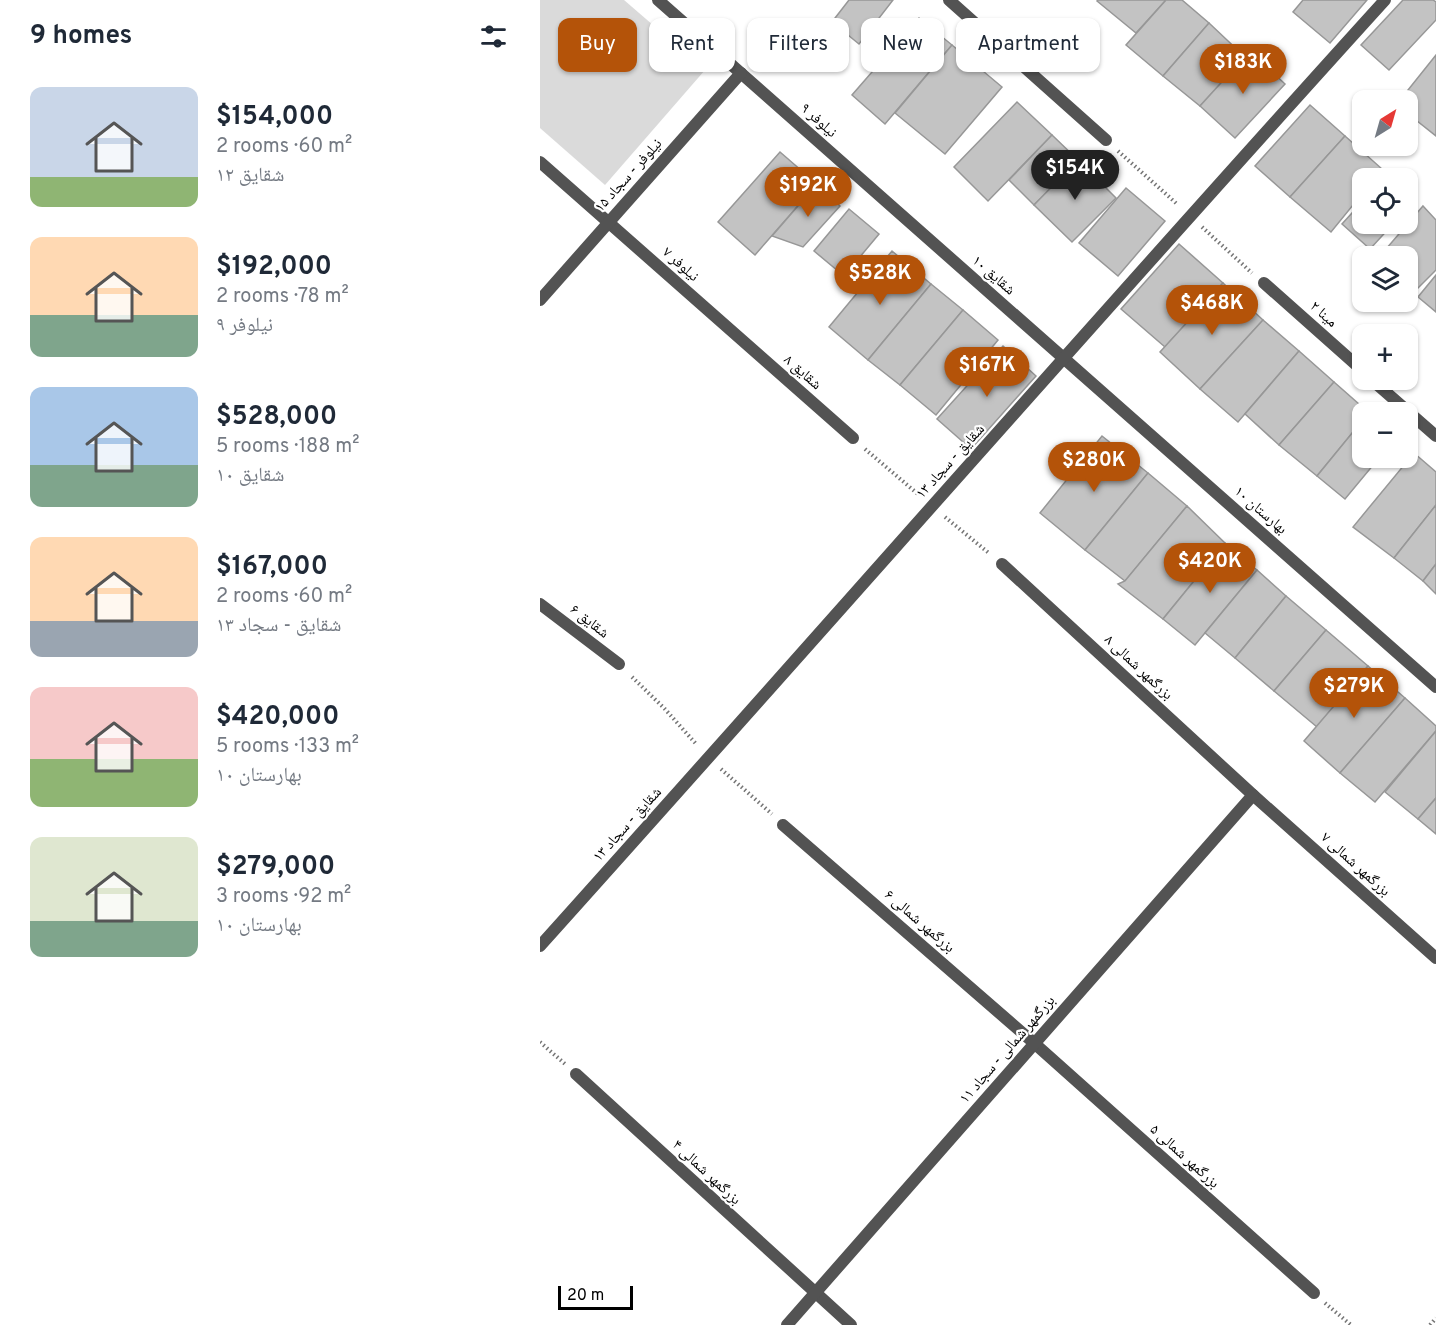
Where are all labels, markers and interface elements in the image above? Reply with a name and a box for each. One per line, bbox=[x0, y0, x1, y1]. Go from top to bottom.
chip: Buy bbox=[558, 18, 637, 72]
chip: Rent bbox=[649, 18, 735, 72]
chip: Filters bbox=[747, 18, 849, 72]
chip: New bbox=[861, 18, 944, 72]
chip: Apartment bbox=[956, 18, 1100, 72]
text: 9 homes bbox=[30, 20, 132, 53]
icon: filters bbox=[477, 20, 510, 53]
pin: $183K bbox=[1201, 44, 1285, 95]
text: $183K bbox=[1214, 50, 1272, 76]
north arrow bbox=[1352, 90, 1418, 156]
map controls bbox=[1352, 90, 1418, 468]
street label: نیلوفر ۹ bbox=[796, 100, 840, 142]
text: $154,000 bbox=[216, 101, 333, 134]
icon: home bbox=[78, 111, 150, 183]
text: 2 rooms · 60 m² bbox=[216, 134, 352, 160]
street label: نیلوفر - سجاد ۱۵ bbox=[591, 135, 667, 217]
pin: $154K bbox=[1033, 150, 1117, 201]
text: $154K bbox=[1045, 156, 1105, 182]
text: شقایق ۱۲ bbox=[216, 163, 284, 189]
pin: $192K bbox=[766, 167, 850, 218]
button: locate bbox=[1352, 168, 1418, 234]
text: $192K bbox=[779, 173, 837, 199]
street label: نیلوفر ۷ bbox=[658, 244, 702, 286]
button: layers bbox=[1352, 246, 1418, 312]
text: $192,000 bbox=[216, 251, 332, 284]
street label: شقایق ۱۰ bbox=[967, 252, 1019, 300]
pin: $528K bbox=[838, 255, 922, 306]
icon: home bbox=[78, 261, 150, 333]
text: $528K bbox=[848, 261, 912, 287]
text: 2 rooms · 78 m² bbox=[216, 284, 349, 310]
pin: $468K bbox=[1170, 285, 1254, 336]
text: $468K bbox=[1180, 291, 1244, 317]
street label: مینا ۲ bbox=[1305, 298, 1341, 332]
text: نیلوفر ۹ bbox=[216, 313, 273, 339]
button: + bbox=[1352, 324, 1418, 390]
pin: $167K bbox=[945, 347, 1029, 398]
street label: شقایق ۸ bbox=[779, 351, 825, 395]
text: $167K bbox=[958, 353, 1016, 379]
text: $528,000 bbox=[216, 401, 337, 434]
button: − bbox=[1352, 402, 1418, 468]
icon: home bbox=[78, 411, 150, 483]
street label: شقایق - سجاد ۱۳ bbox=[912, 421, 990, 503]
text: 5 rooms · 188 m² bbox=[216, 434, 359, 460]
pin: $280K bbox=[1052, 442, 1136, 493]
text: $280K bbox=[1062, 448, 1126, 474]
text: شقایق ۱۰ bbox=[216, 463, 284, 489]
street label: بهارستان ۱۰ bbox=[1230, 483, 1290, 539]
pin: $420K bbox=[1168, 543, 1252, 594]
text: $420K bbox=[1178, 549, 1242, 575]
text: $167,000 bbox=[216, 551, 328, 584]
icon: home bbox=[78, 561, 150, 633]
text: 2 rooms · 60 m² bbox=[216, 584, 352, 610]
street label: شقایق ۶ bbox=[566, 601, 612, 643]
text: شقایق - سجاد ۱۳ bbox=[216, 613, 342, 639]
street label: بزرگمهر شمالی ۸ bbox=[1100, 631, 1176, 705]
pin: $279K bbox=[1312, 668, 1396, 719]
text: $279K bbox=[1323, 674, 1385, 700]
text: $420,000 bbox=[216, 701, 339, 734]
icon: home bbox=[78, 711, 150, 783]
text: 5 rooms · 133 m² bbox=[216, 734, 359, 760]
text: بهارستان ۱۰ bbox=[216, 763, 302, 789]
street label: شقایق - سجاد ۱۳ bbox=[589, 784, 667, 866]
street label: بزرگمهر شمالی ۷ bbox=[1316, 829, 1394, 901]
text: $279,000 bbox=[216, 851, 335, 884]
icon: home bbox=[78, 861, 150, 933]
text: 3 rooms · 92 m² bbox=[216, 884, 351, 910]
street label: بزرگمهر شمالی ۶ bbox=[880, 886, 958, 958]
text: بهارستان ۱۰ bbox=[216, 913, 302, 939]
street label: بزرگمهر شمالی - سجاد ۱۱ bbox=[956, 992, 1060, 1108]
street label: بزرگمهر شمالی ۵ bbox=[1145, 1121, 1223, 1193]
street label: بزرگمهر شمالی ۴ bbox=[668, 1136, 744, 1210]
scale bar bbox=[558, 1283, 633, 1310]
text: 20 m bbox=[567, 1286, 604, 1306]

